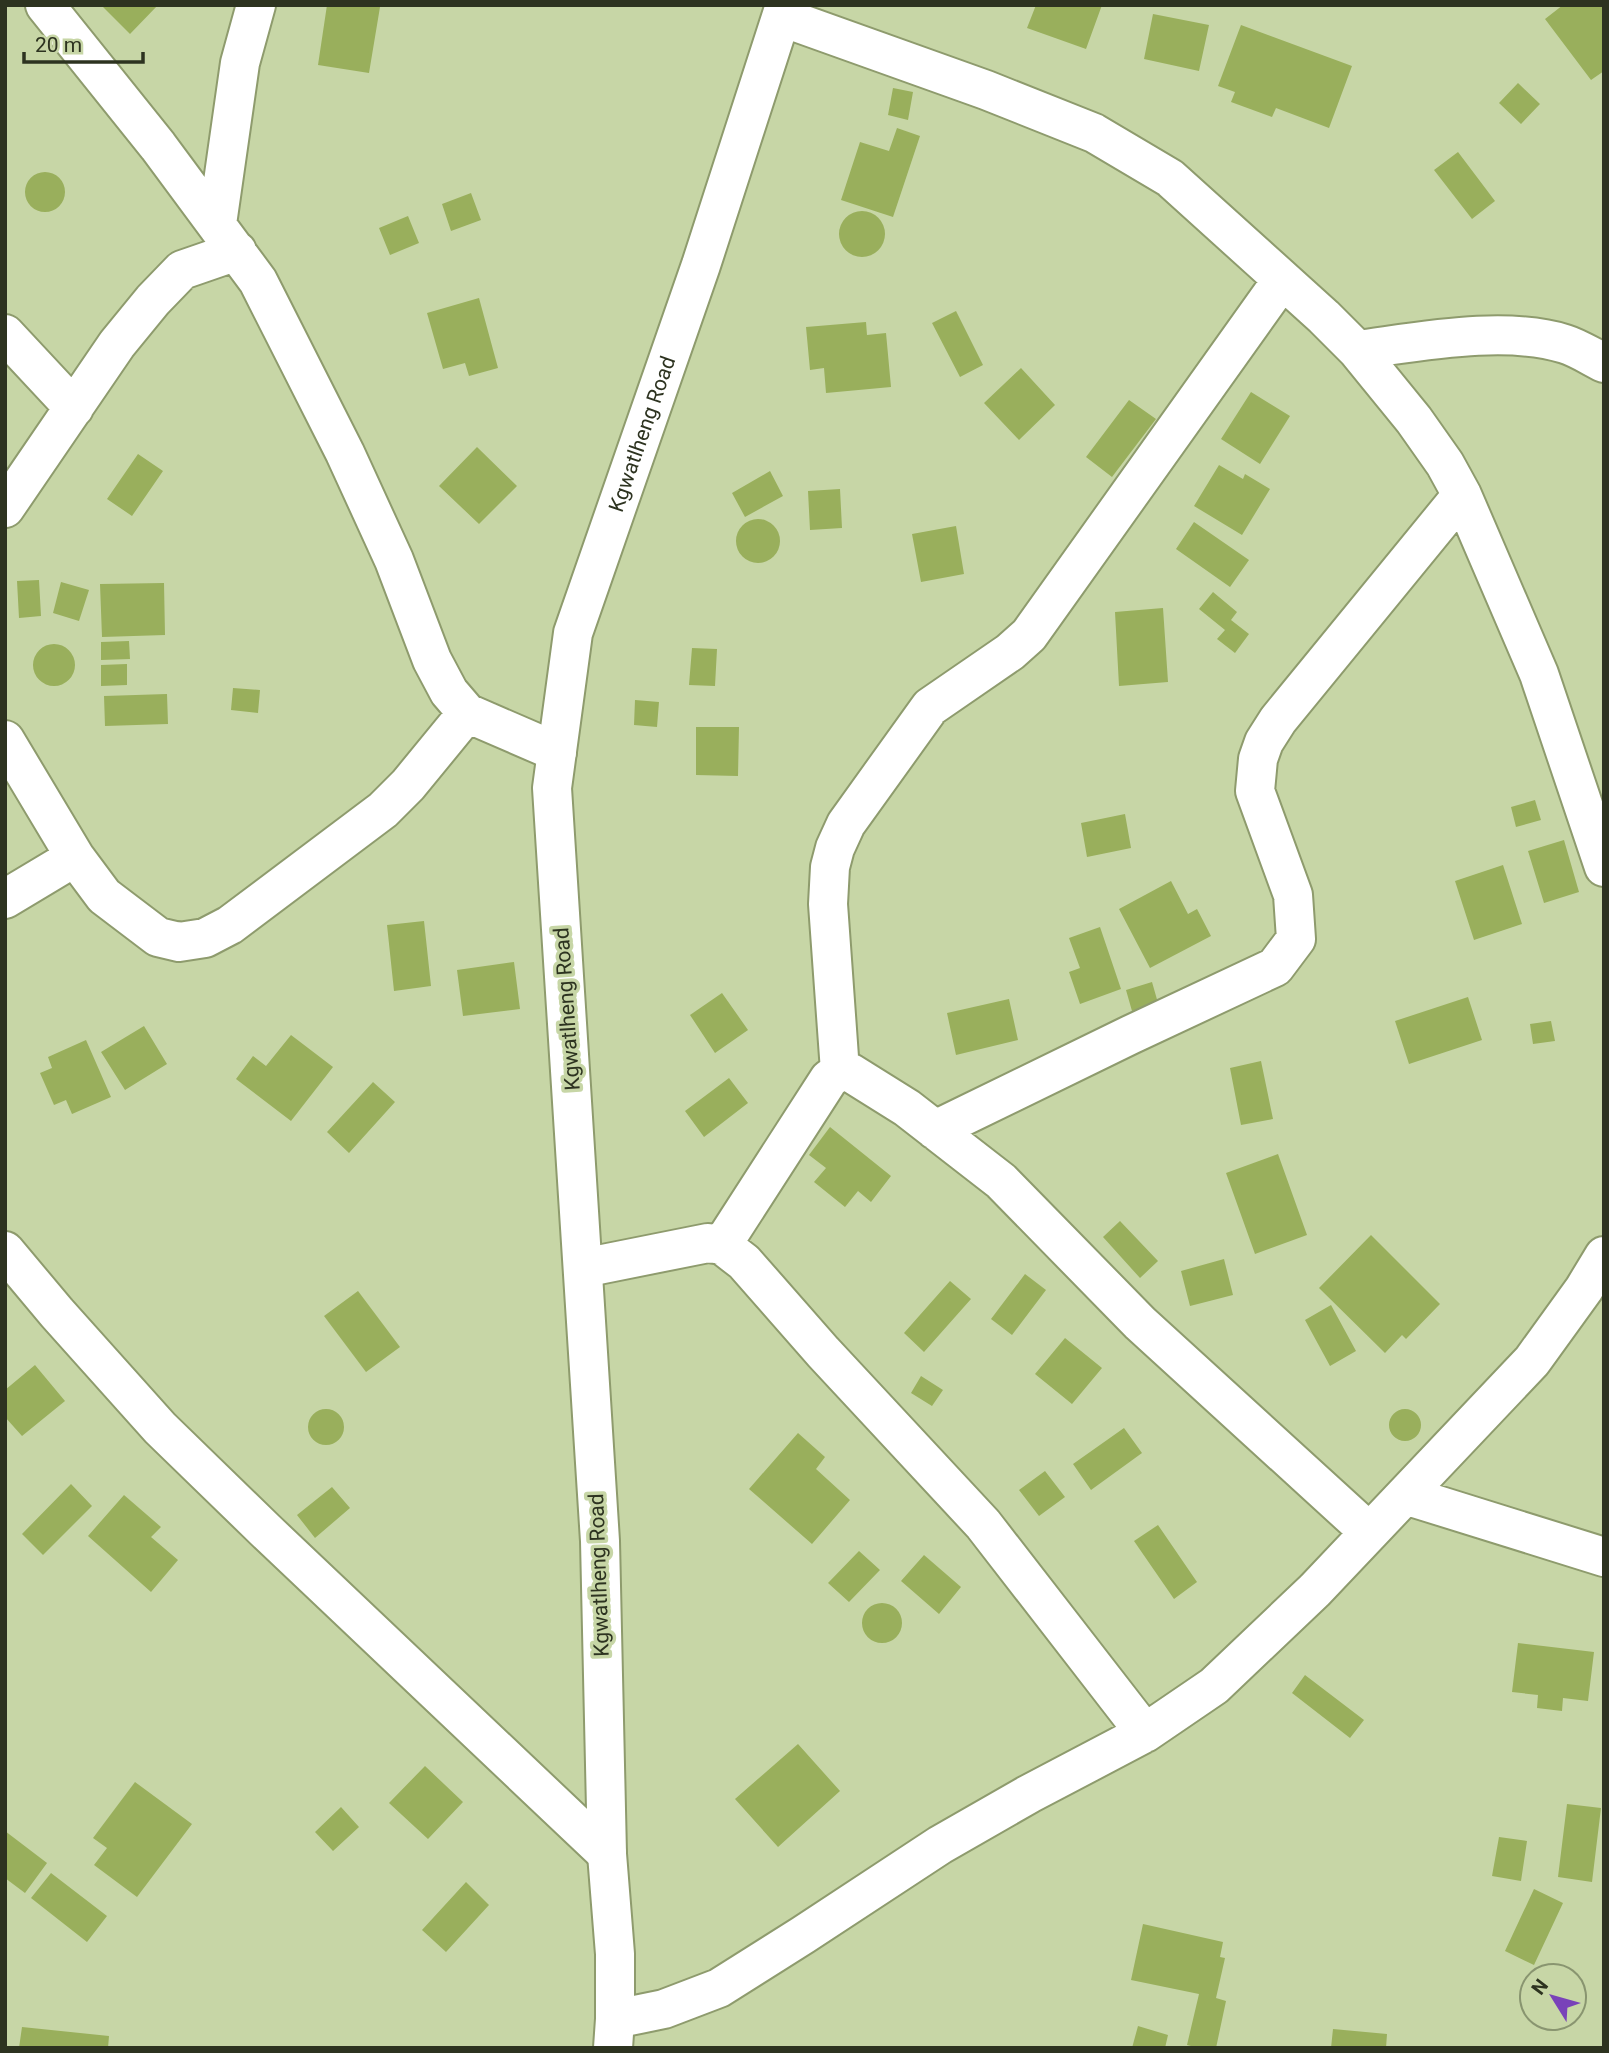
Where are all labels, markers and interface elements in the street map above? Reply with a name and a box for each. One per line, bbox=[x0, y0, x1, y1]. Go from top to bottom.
scale bar bbox=[24, 21, 144, 65]
text: 20 m bbox=[35, 33, 82, 57]
street label: Kgwatlheng Road bbox=[604, 353, 680, 515]
street label: Kgwatlheng Road bbox=[549, 927, 585, 1091]
street label: Kgwatlheng Road bbox=[584, 1493, 614, 1657]
north arrow bbox=[1518, 1962, 1588, 2032]
text: N bbox=[1527, 1975, 1553, 1999]

